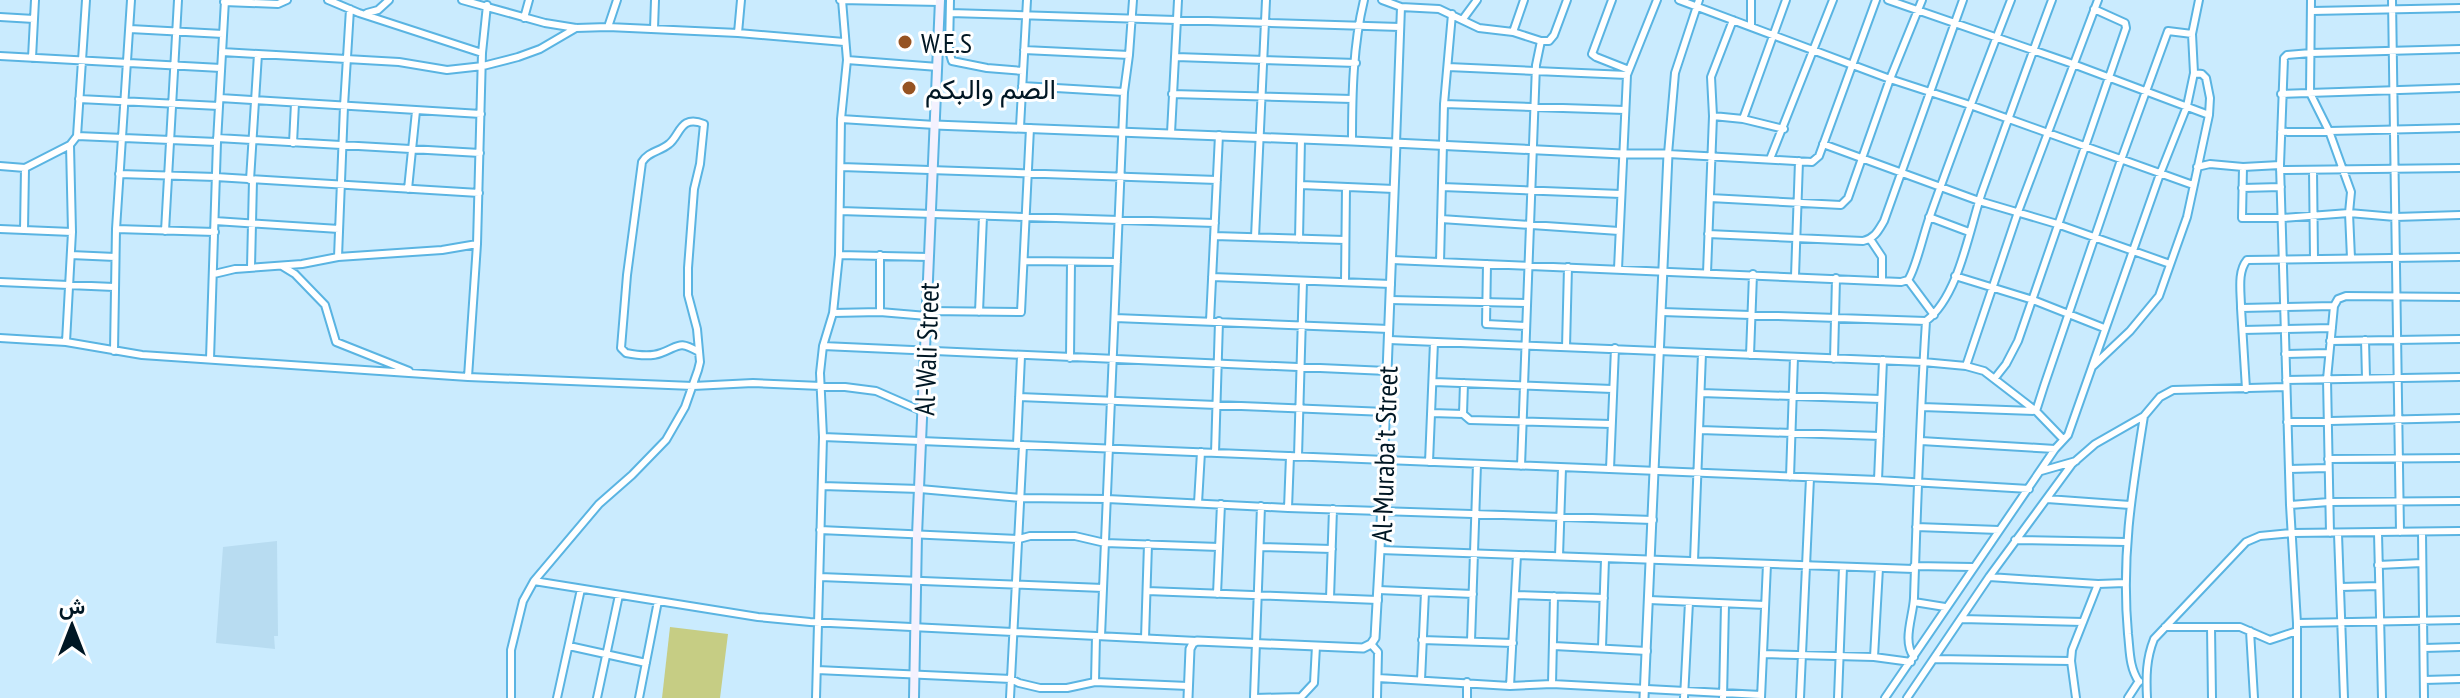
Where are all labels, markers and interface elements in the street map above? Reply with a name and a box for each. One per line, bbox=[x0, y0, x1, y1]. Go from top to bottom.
place label: W.E.S bbox=[921, 24, 972, 61]
marker: W.E.S bbox=[896, 33, 914, 51]
place label: الصم والبكم bbox=[925, 70, 1056, 108]
marker: الصم والبكم bbox=[900, 79, 918, 97]
street label: Al-Wali Street bbox=[905, 281, 947, 416]
street label: Al-Muraba't Street bbox=[1362, 365, 1406, 543]
north arrow bbox=[32, 586, 112, 666]
text: ش bbox=[59, 592, 85, 620]

